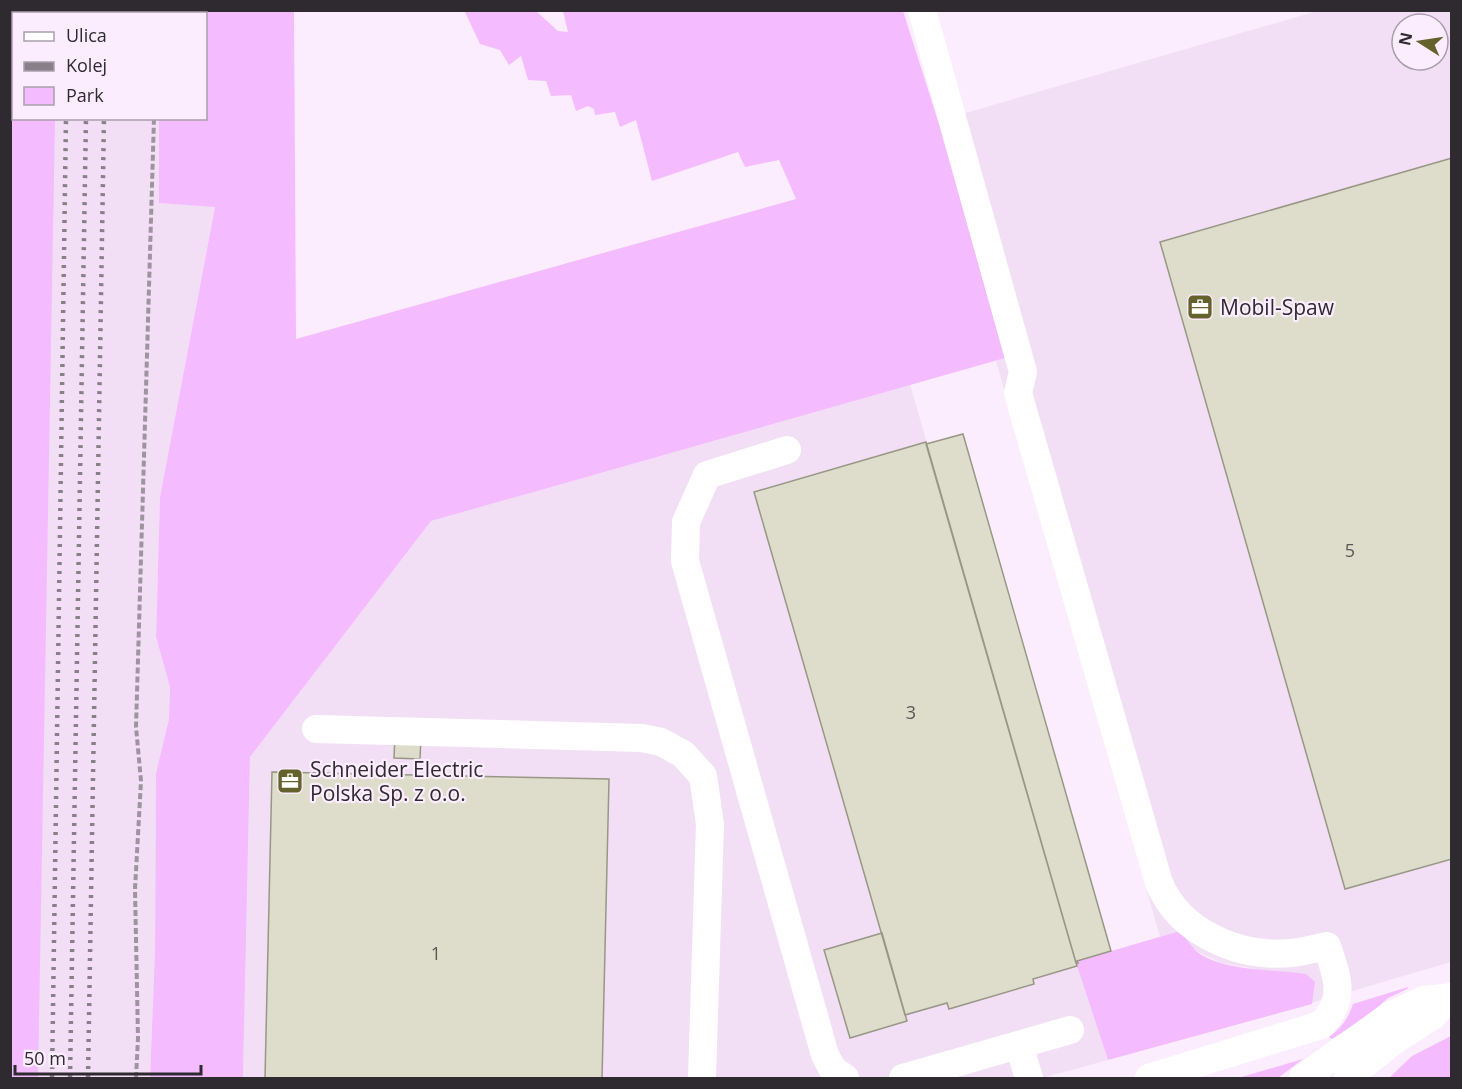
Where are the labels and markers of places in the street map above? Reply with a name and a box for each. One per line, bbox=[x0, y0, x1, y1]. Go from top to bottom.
office icon: Mobil-Spaw bbox=[1185, 292, 1215, 322]
place label: Mobil-Spaw bbox=[1220, 293, 1335, 321]
place label: Schneider Electric Polska Sp. z o.o. bbox=[310, 755, 483, 807]
office icon: Schneider Electric Polska Sp. z o.o. bbox=[275, 766, 305, 796]

